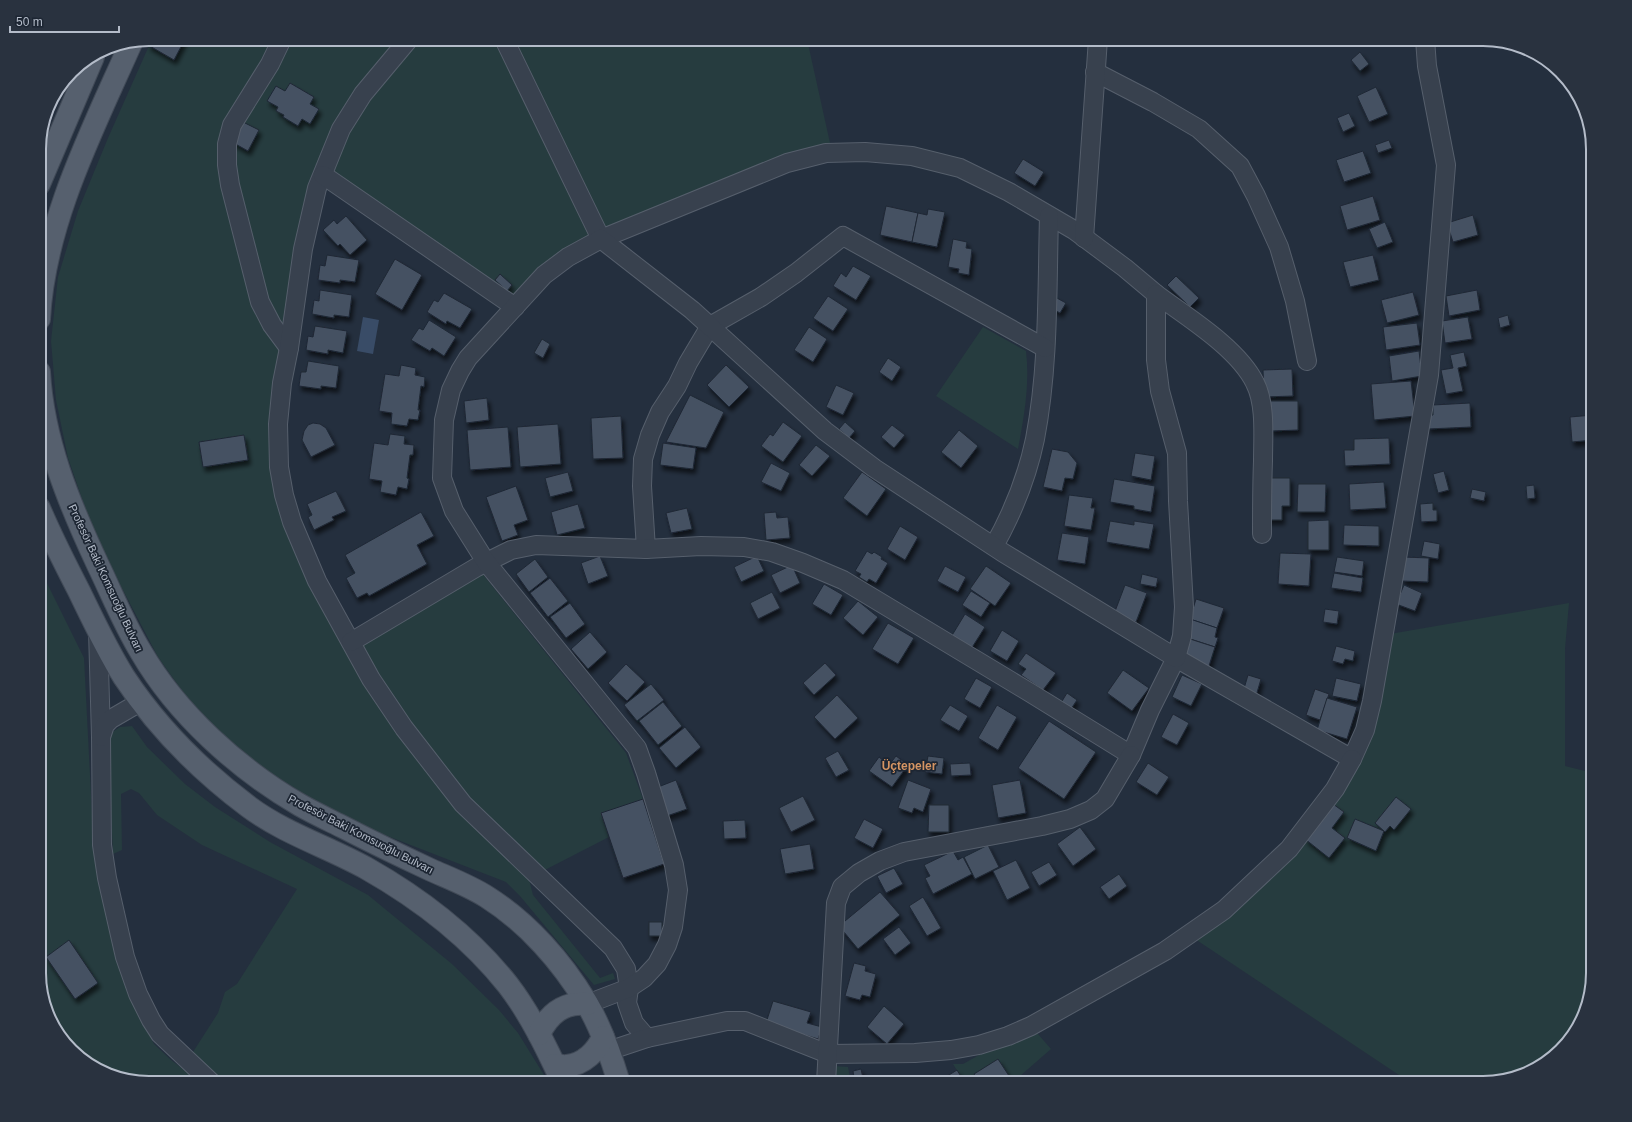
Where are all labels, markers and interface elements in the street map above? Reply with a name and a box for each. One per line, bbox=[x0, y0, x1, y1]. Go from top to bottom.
scale bar bbox=[10, 8, 119, 34]
text: 50 m bbox=[16, 15, 43, 29]
street label: Profesör Baki Komsuoğlu Bulvarı bbox=[66, 502, 146, 654]
district label: Üçtepeler bbox=[882, 758, 937, 773]
street label: Profesör Baki Komsuoğlu Bulvarı bbox=[286, 792, 436, 876]

